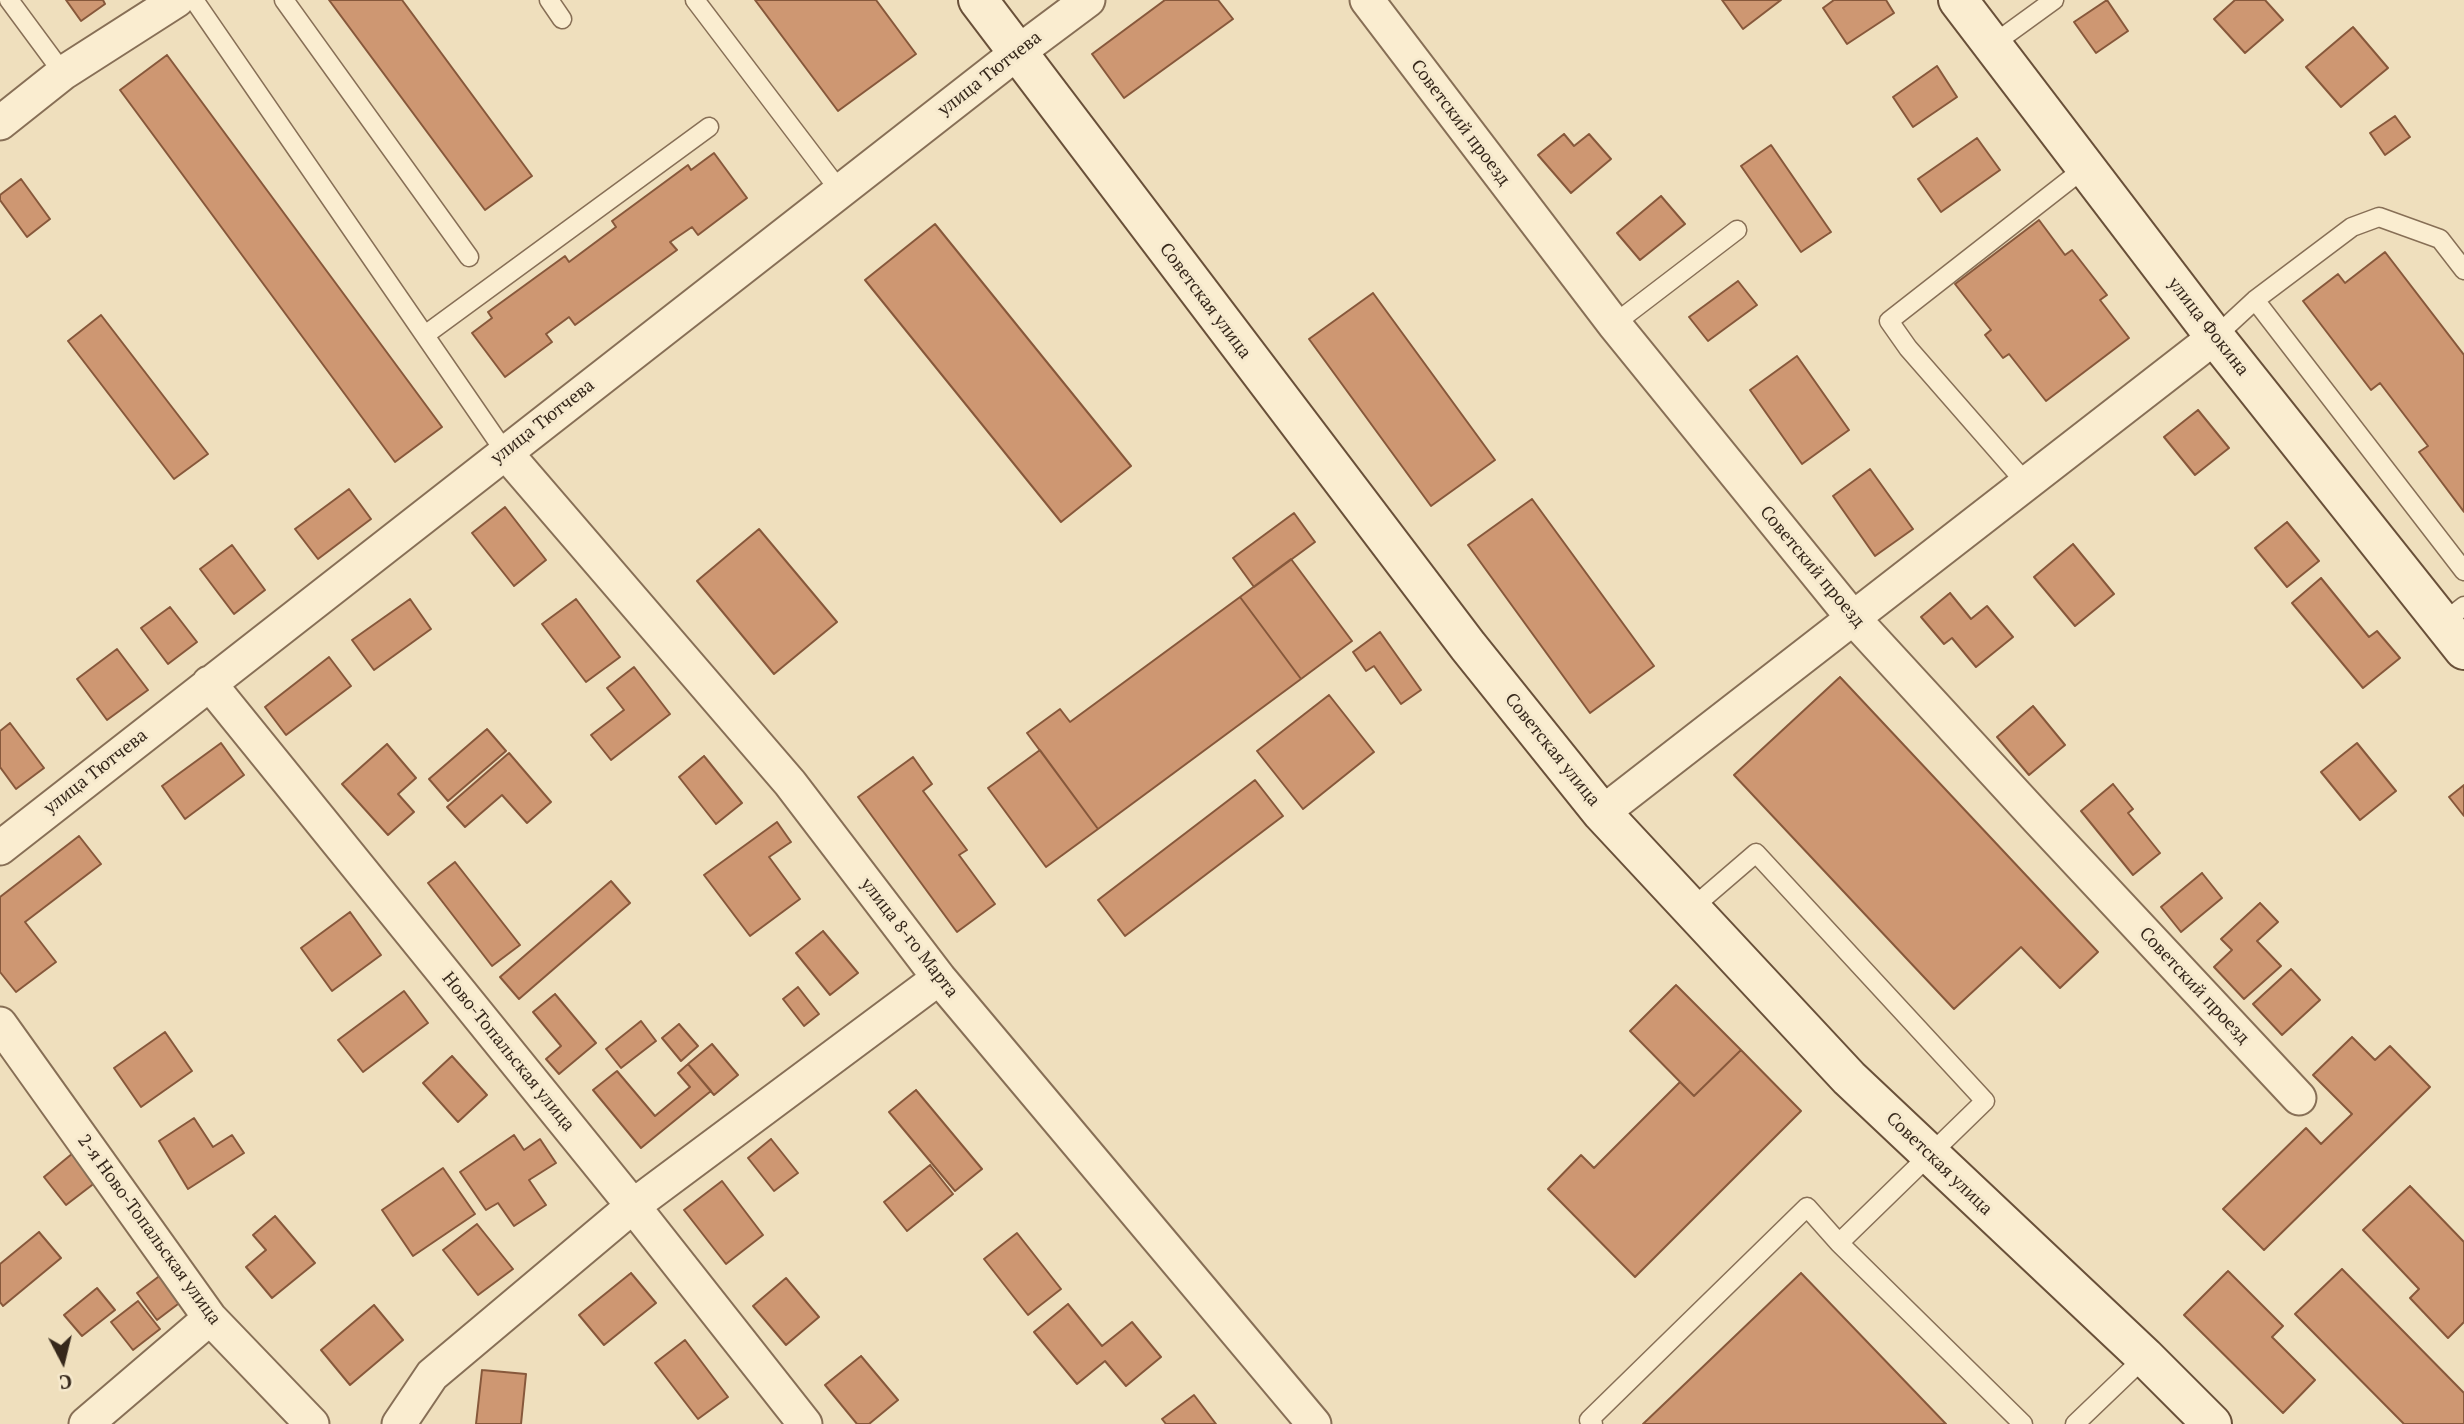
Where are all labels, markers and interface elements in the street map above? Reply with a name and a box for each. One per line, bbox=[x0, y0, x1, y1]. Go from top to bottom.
street label: улица Тютчева bbox=[934, 27, 1046, 121]
street label: Советский проезд bbox=[1406, 56, 1514, 190]
street label: Советская улица bbox=[1154, 239, 1256, 363]
street label: улица Фокина bbox=[2163, 273, 2253, 381]
street label: улица Тютчева bbox=[487, 375, 599, 469]
street label: Советский проезд bbox=[1755, 502, 1869, 632]
street label: Советская улица bbox=[1500, 689, 1604, 811]
street label: улица Тютчева bbox=[40, 725, 152, 819]
street label: улица 8-го Марта bbox=[856, 874, 962, 1002]
street label: Советский проезд bbox=[2134, 923, 2254, 1049]
street label: Ново-Топальская улица bbox=[437, 968, 579, 1136]
street label: Советская улица bbox=[1881, 1108, 1997, 1220]
street label: 2-я Ново-Топальская улица bbox=[73, 1131, 225, 1329]
north arrow bbox=[28, 1326, 98, 1396]
text: С bbox=[58, 1369, 73, 1396]

